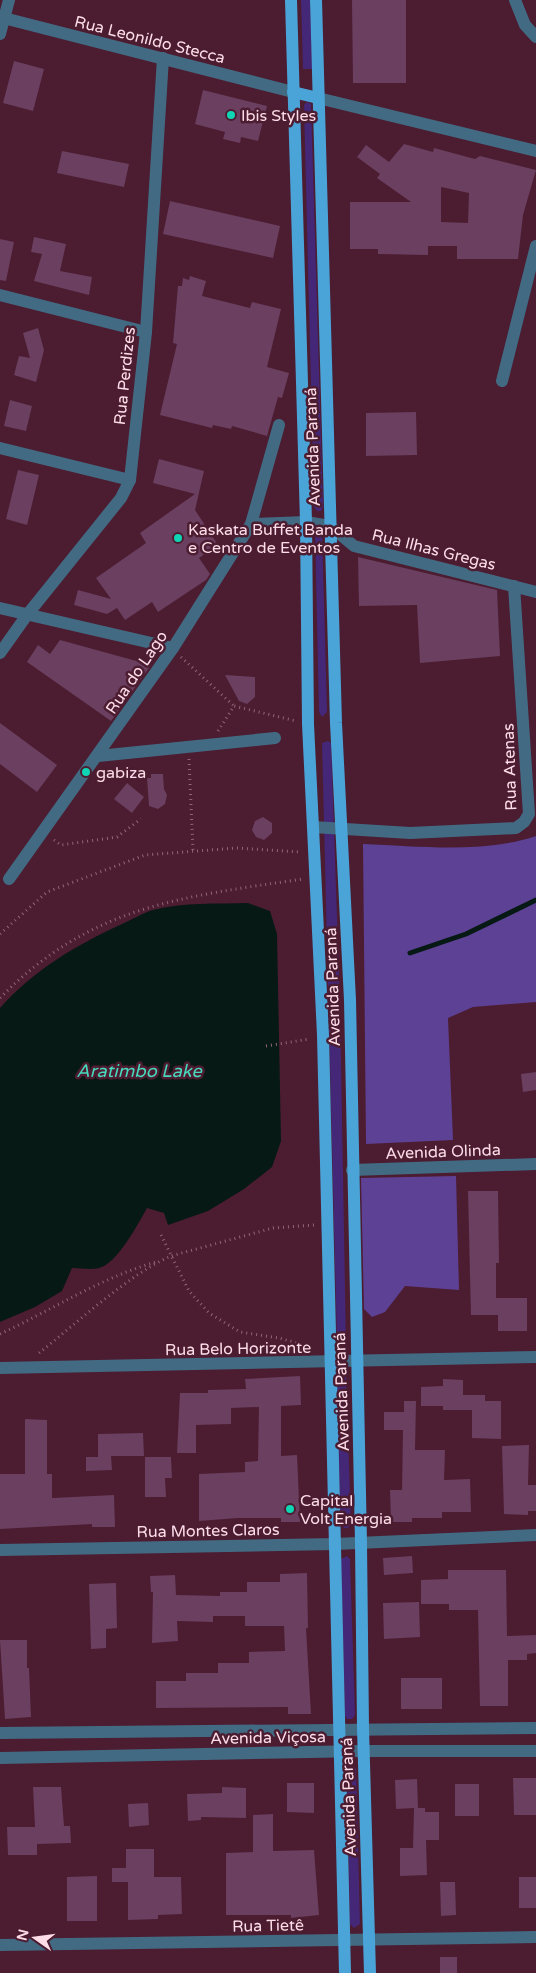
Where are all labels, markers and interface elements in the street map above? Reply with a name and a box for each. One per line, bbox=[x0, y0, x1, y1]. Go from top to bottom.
street label: Rua Leonildo Stecca bbox=[72, 12, 227, 68]
place label: Ibis Styles bbox=[241, 106, 316, 126]
marker: Ibis Styles bbox=[225, 109, 237, 121]
street label: Rua Perdizes bbox=[110, 326, 140, 426]
street label: Avenida Paraná bbox=[301, 387, 325, 507]
place label: Kaskata Buffet Banda e Centro de Eventos bbox=[188, 520, 353, 558]
street label: Rua Ilhas Gregas bbox=[370, 525, 498, 575]
marker: Kaskata Buffet Banda e Centro de Eventos bbox=[172, 532, 184, 544]
street label: Rua do Lago bbox=[102, 627, 172, 718]
street label: Rua Atenas bbox=[498, 723, 522, 811]
place label: gabiza bbox=[96, 763, 146, 783]
marker: gabiza bbox=[80, 766, 92, 778]
street label: Avenida Paraná bbox=[321, 927, 345, 1047]
water label: Aratimbo Lake bbox=[76, 1060, 202, 1082]
street label: Avenida Olinda bbox=[385, 1140, 501, 1164]
street label: Avenida Paraná bbox=[330, 1332, 354, 1452]
street label: Rua Belo Horizonte bbox=[165, 1338, 311, 1360]
place label: Capital Volt Energia bbox=[300, 1491, 392, 1529]
marker: Capital Volt Energia bbox=[284, 1503, 296, 1515]
street label: Rua Montes Claros bbox=[136, 1520, 280, 1542]
street label: Avenida Viçosa bbox=[210, 1727, 326, 1749]
street label: Avenida Paraná bbox=[337, 1737, 361, 1857]
north arrow bbox=[10, 1913, 60, 1963]
street label: Rua Tietê bbox=[232, 1915, 304, 1937]
text: N bbox=[13, 1927, 32, 1942]

